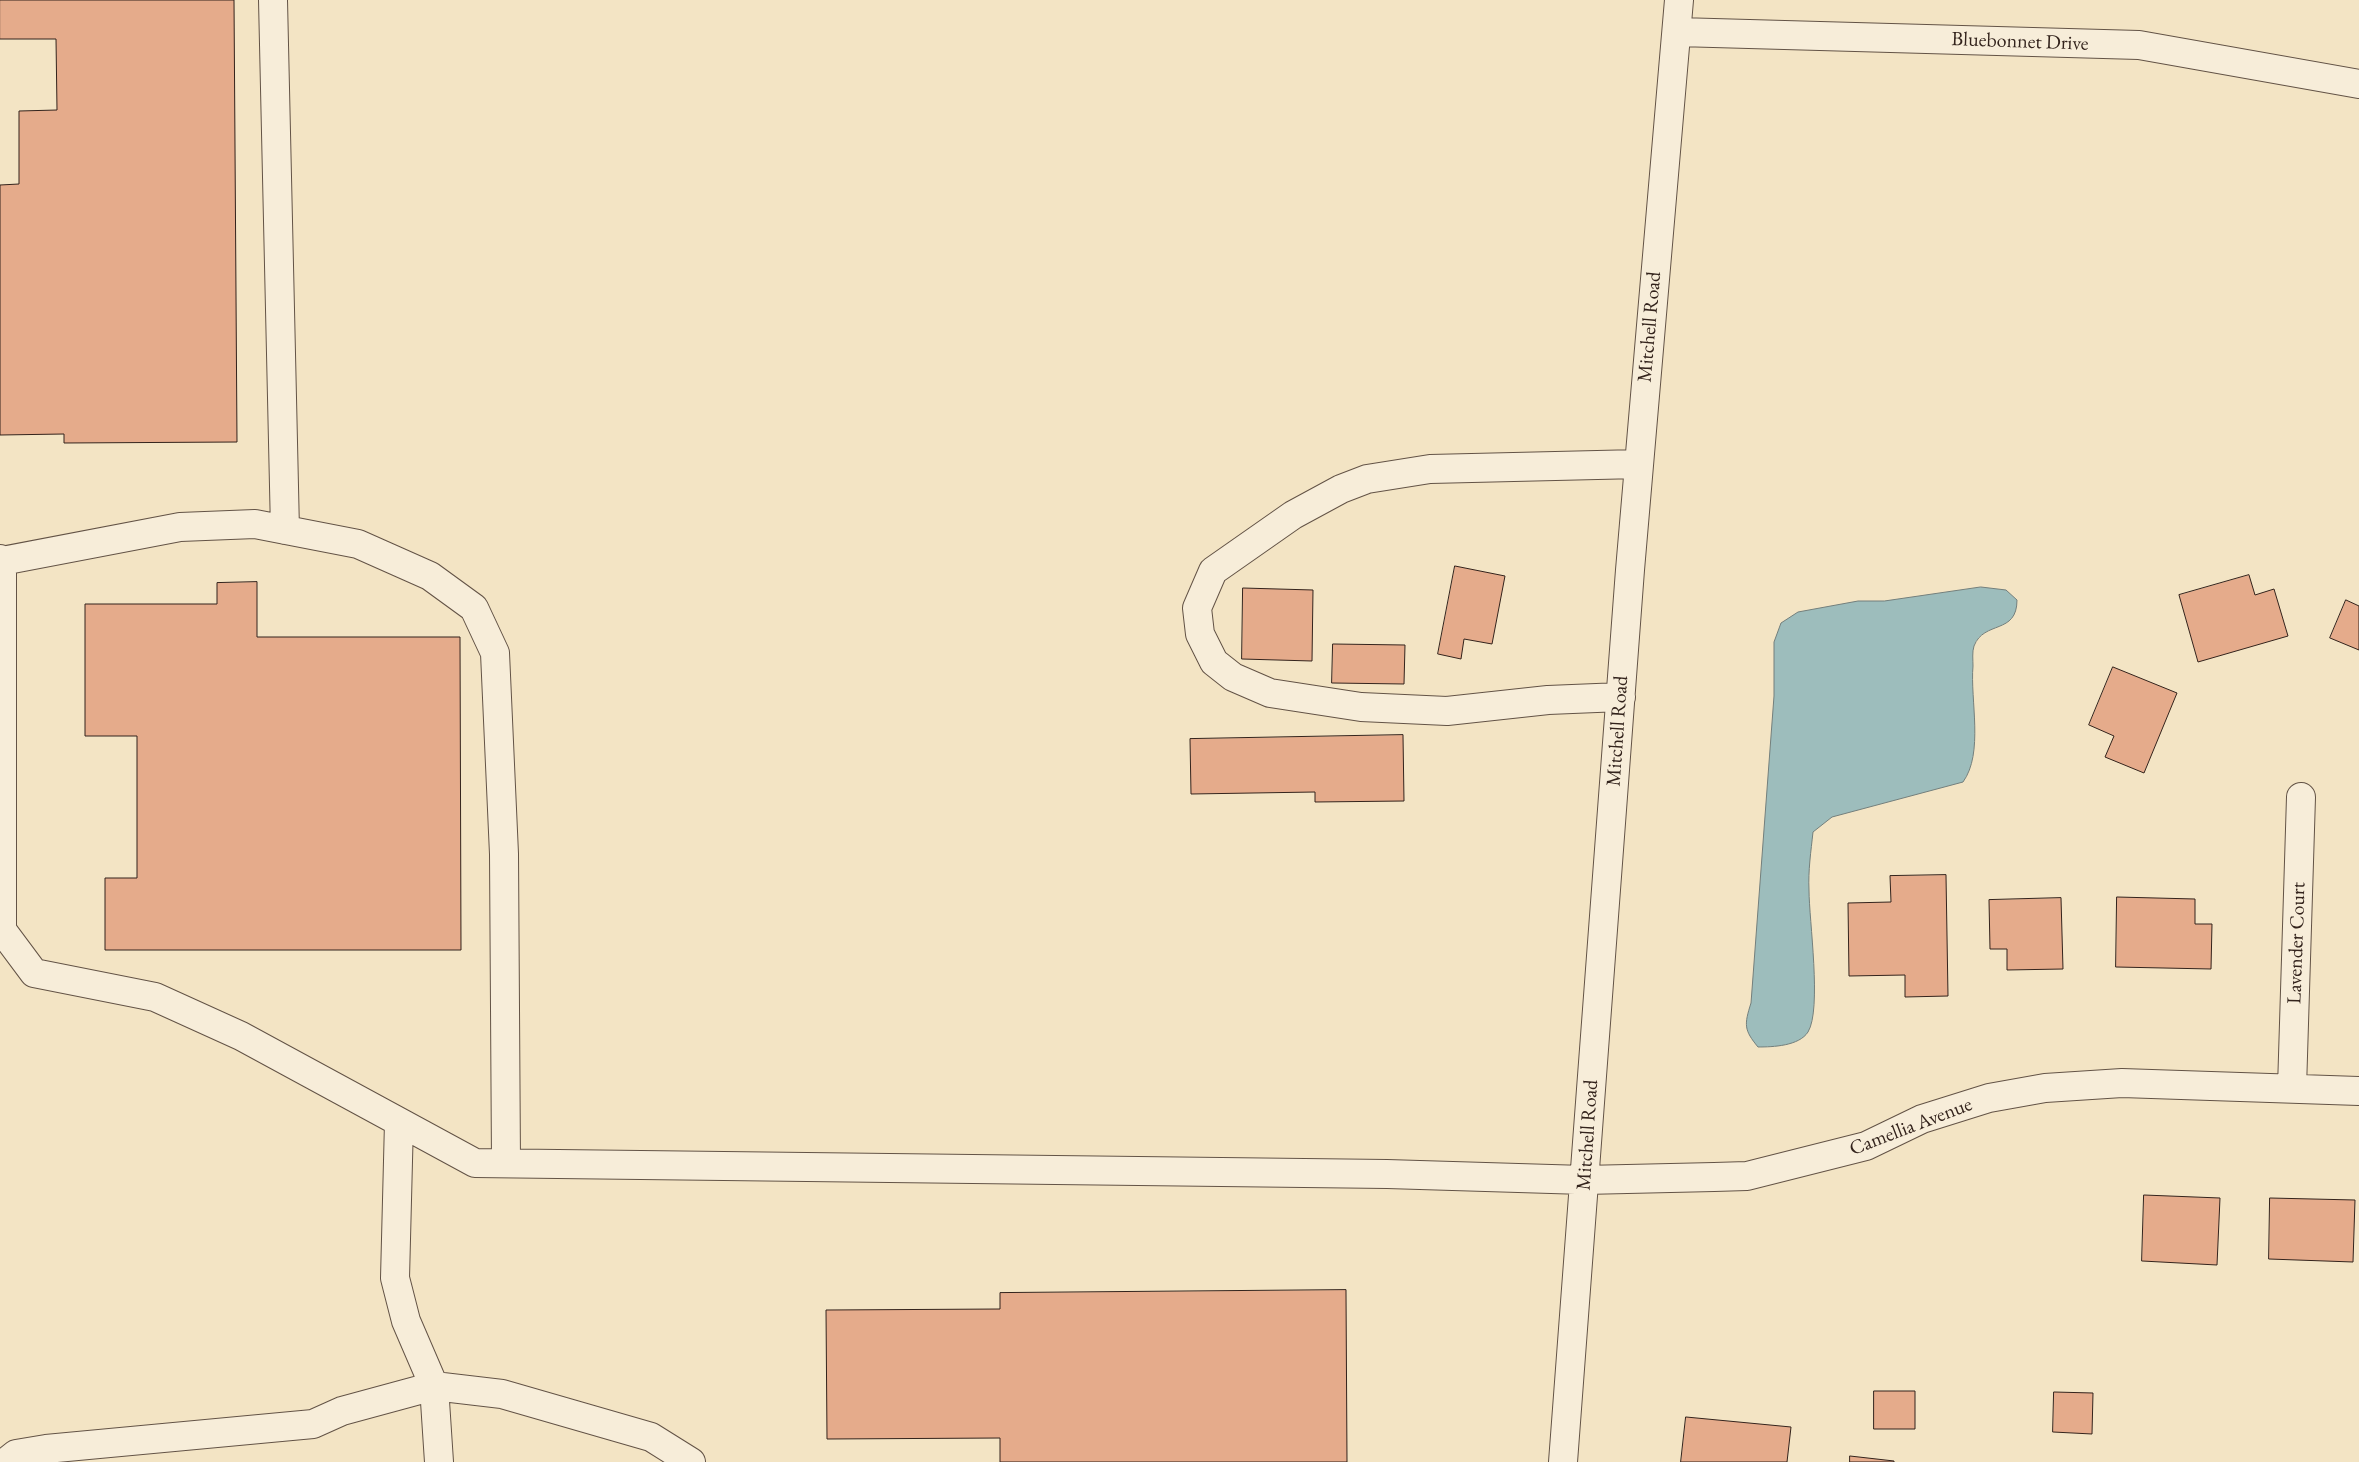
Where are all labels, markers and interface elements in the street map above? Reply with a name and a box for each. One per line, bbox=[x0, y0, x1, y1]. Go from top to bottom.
street label: Bluebonnet Drive bbox=[1951, 28, 2089, 56]
street label: Mitchell Road bbox=[1633, 271, 1667, 383]
street label: Mitchell Road bbox=[1602, 675, 1634, 787]
street label: Lavender Court bbox=[2283, 882, 2311, 1004]
street label: Mitchell Road bbox=[1572, 1079, 1604, 1191]
street label: Camellia Avenue bbox=[1846, 1093, 1976, 1161]

